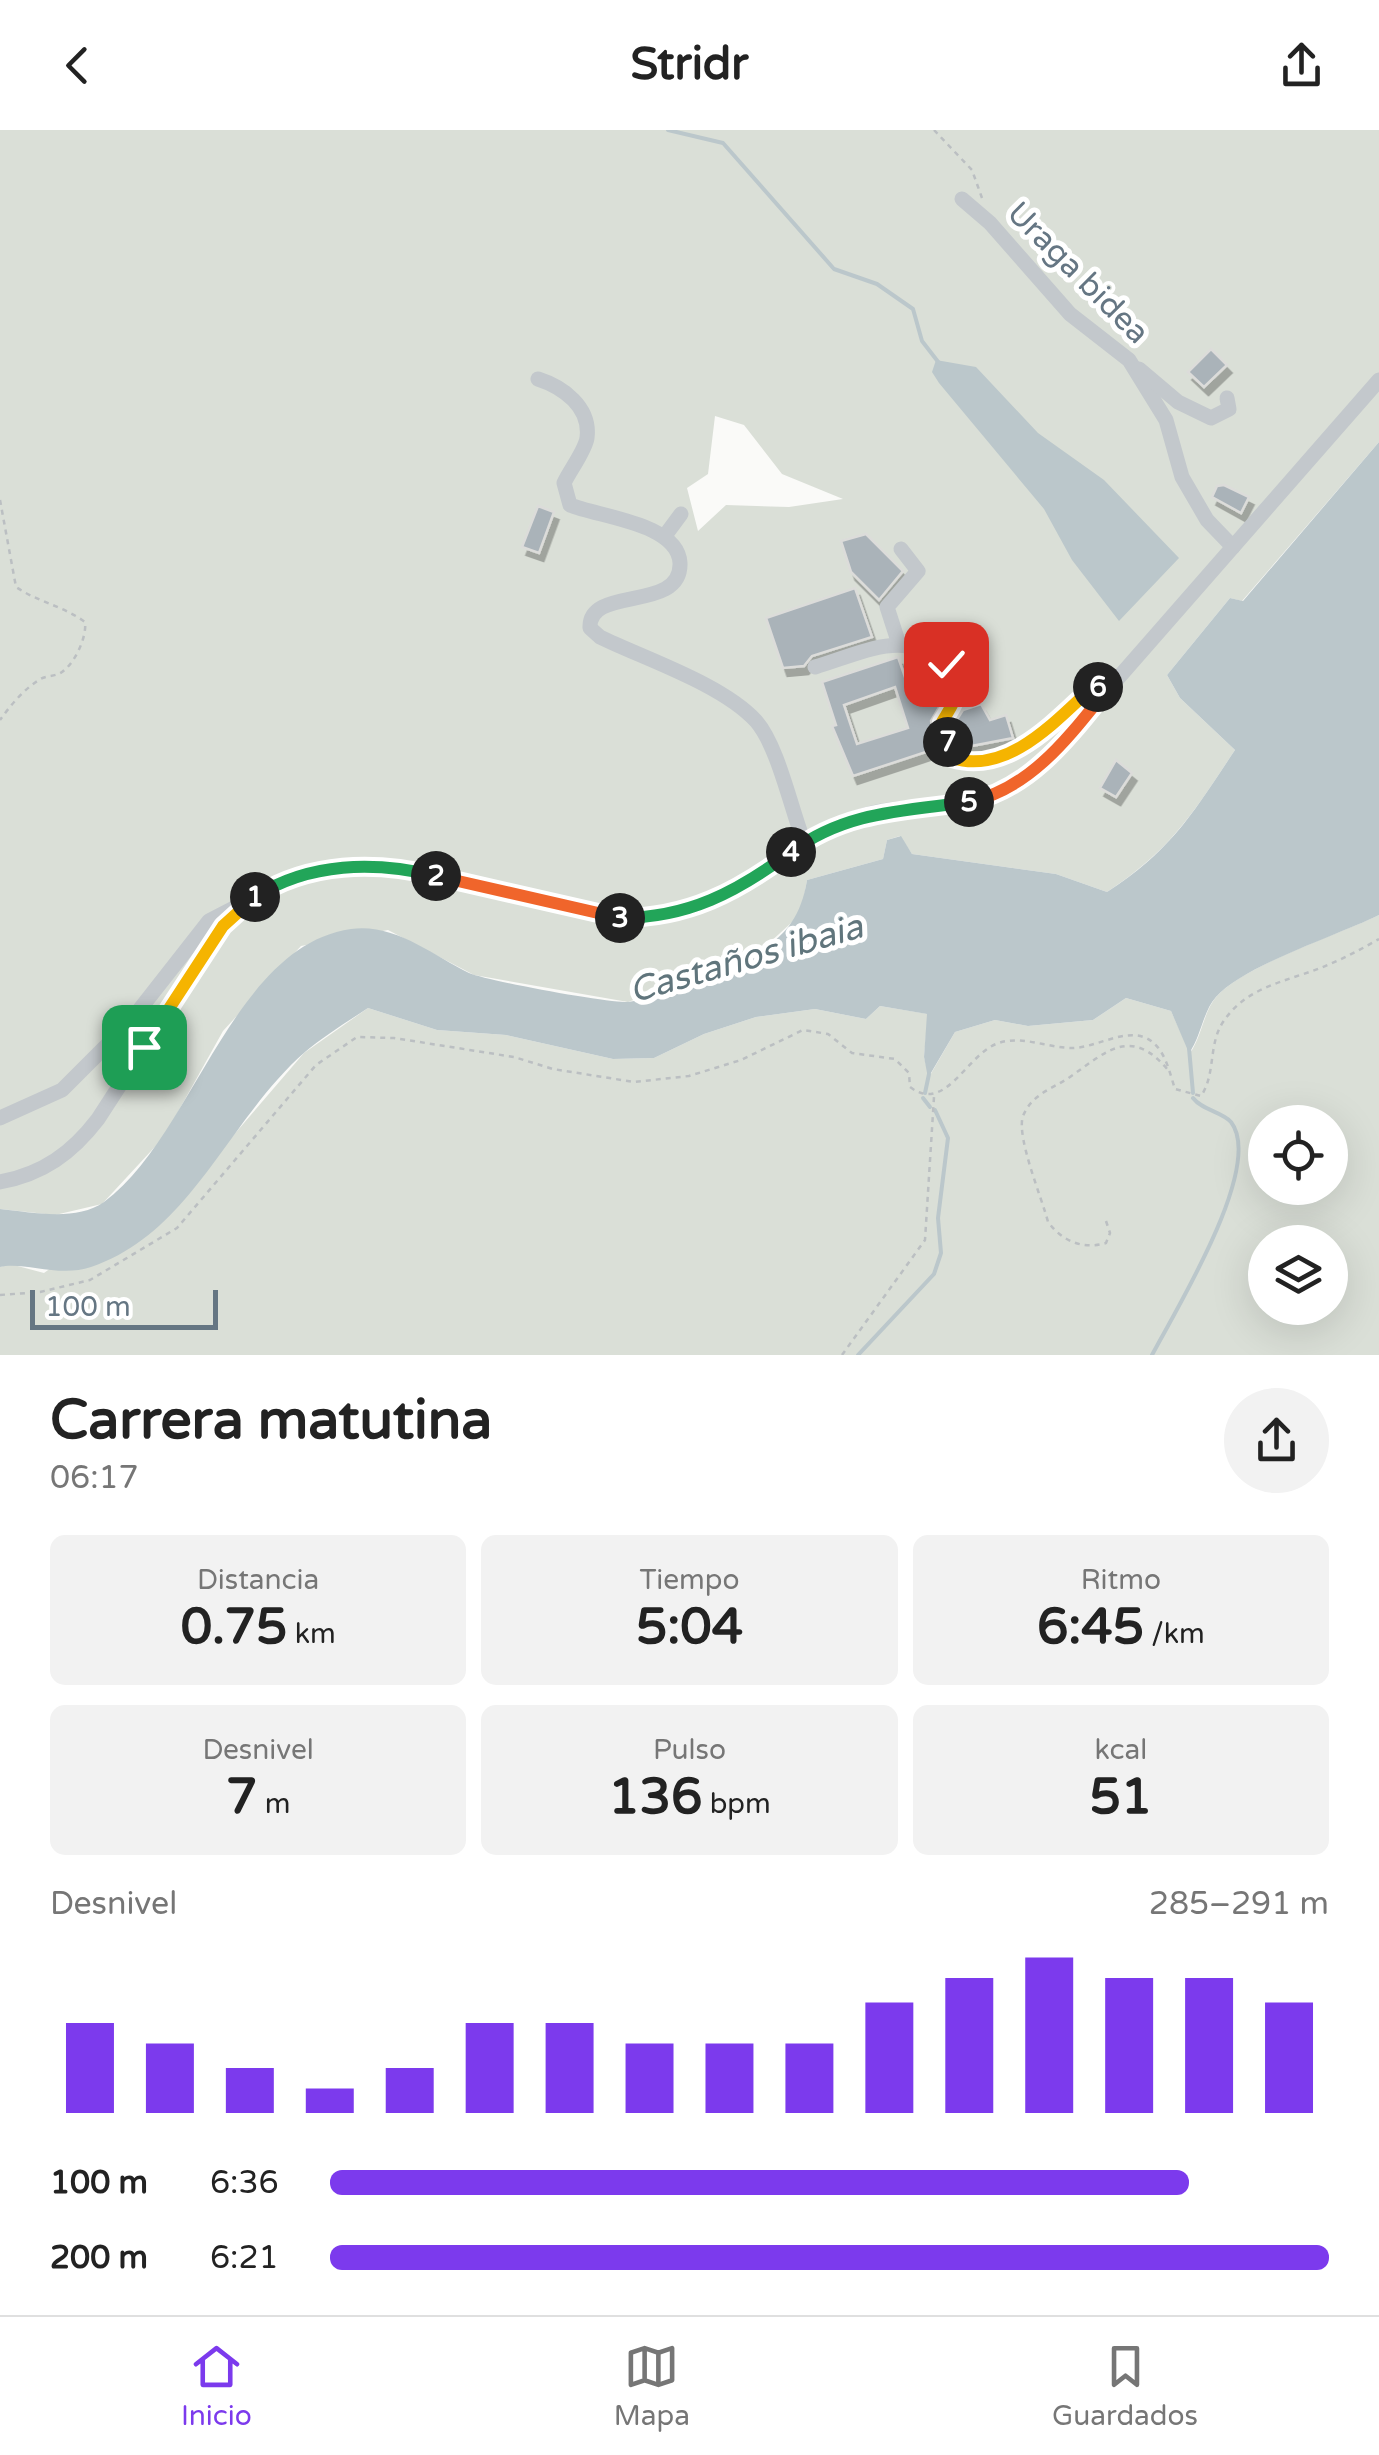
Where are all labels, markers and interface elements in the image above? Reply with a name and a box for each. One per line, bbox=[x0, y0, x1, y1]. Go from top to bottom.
icon: back bbox=[50, 38, 105, 93]
text: Stridr bbox=[631, 38, 749, 92]
icon: share bbox=[1274, 38, 1329, 93]
street label: Uraga bidea bbox=[999, 194, 1157, 352]
pin bbox=[904, 622, 989, 707]
icon: check bbox=[919, 637, 974, 692]
pin: 6 bbox=[1073, 662, 1123, 712]
text: 6 bbox=[1089, 670, 1107, 704]
pin: 7 bbox=[923, 717, 973, 767]
text: 7 bbox=[939, 725, 957, 759]
pin: 5 bbox=[944, 777, 994, 827]
text: 5 bbox=[960, 785, 978, 819]
pin: 4 bbox=[766, 827, 816, 877]
text: 4 bbox=[782, 835, 800, 869]
pin: 2 bbox=[411, 851, 461, 901]
text: 2 bbox=[427, 859, 445, 893]
pin: 1 bbox=[230, 872, 280, 922]
text: 1 bbox=[246, 880, 264, 914]
pin: 3 bbox=[595, 893, 645, 943]
text: 3 bbox=[611, 901, 629, 935]
water label: Castaños ibaia bbox=[624, 905, 869, 1012]
pin bbox=[102, 1005, 187, 1090]
icon: arrive bbox=[117, 1020, 172, 1075]
map controls bbox=[1248, 1105, 1348, 1325]
button: locate bbox=[1248, 1105, 1348, 1205]
button: layers bbox=[1248, 1225, 1348, 1325]
scale bar bbox=[30, 1285, 218, 1330]
text: 100 m bbox=[45, 1290, 131, 1324]
text: Carrera matutina bbox=[50, 1388, 492, 1454]
button: share bbox=[1224, 1388, 1329, 1493]
text: 06:17 bbox=[50, 1459, 139, 1497]
text: Distancia bbox=[197, 1563, 319, 1597]
text: Tiempo bbox=[639, 1563, 739, 1597]
text: Ritmo bbox=[1081, 1563, 1161, 1597]
text: 0.75 bbox=[181, 1597, 287, 1657]
text: 5:04 bbox=[636, 1597, 743, 1657]
text: 6:45 bbox=[1037, 1597, 1144, 1657]
text: km bbox=[287, 1617, 336, 1651]
text: /km bbox=[1144, 1617, 1205, 1651]
text: Desnivel bbox=[203, 1733, 314, 1767]
text: Pulso bbox=[653, 1733, 726, 1767]
text: kcal bbox=[1095, 1733, 1147, 1767]
text: 7 bbox=[226, 1767, 257, 1827]
text: 136 bbox=[608, 1767, 702, 1827]
text: 51 bbox=[1089, 1767, 1152, 1827]
text: m bbox=[257, 1787, 290, 1821]
text: bpm bbox=[702, 1787, 771, 1821]
text: Desnivel bbox=[50, 1885, 177, 1923]
text: 285–291 m bbox=[1149, 1885, 1329, 1923]
text: 100 m bbox=[50, 2164, 148, 2202]
text: 6:36 bbox=[210, 2164, 279, 2202]
text: 200 m bbox=[50, 2239, 148, 2277]
text: 6:21 bbox=[210, 2239, 279, 2277]
tab: Inicio bbox=[181, 2339, 252, 2433]
tab: Mapa bbox=[614, 2339, 690, 2433]
tab: Guardados bbox=[1052, 2339, 1198, 2433]

